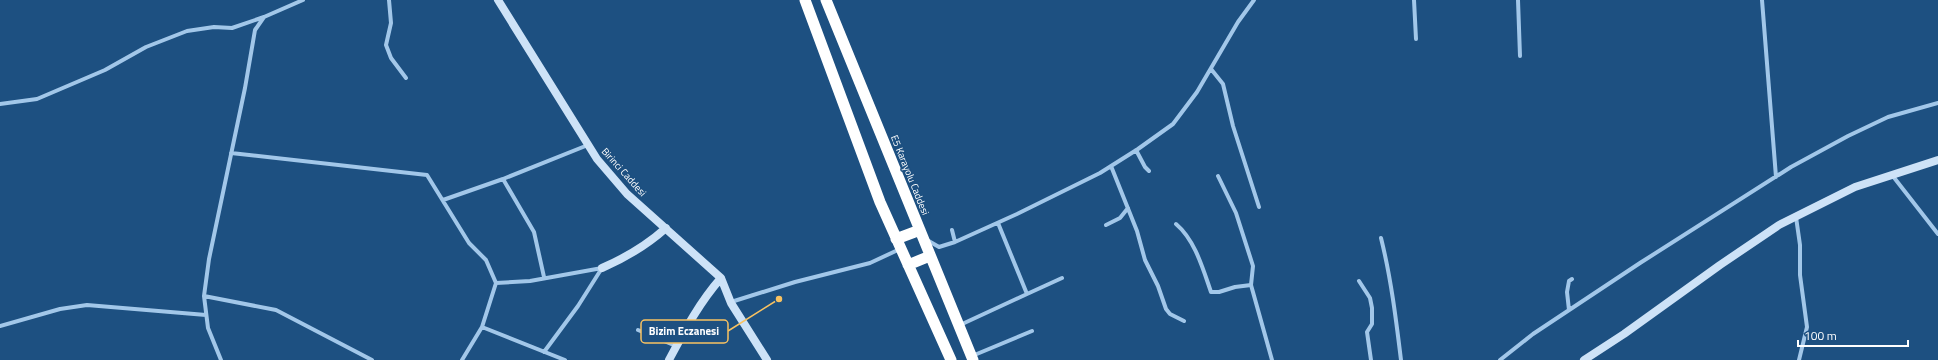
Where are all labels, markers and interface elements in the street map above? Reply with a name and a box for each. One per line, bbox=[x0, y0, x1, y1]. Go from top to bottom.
street label: E5 Karayolu Caddesi bbox=[887, 133, 933, 217]
street label: Birinci Caddesi bbox=[598, 144, 650, 200]
callout: Bizim Eczanesi bbox=[641, 320, 728, 343]
scale bar bbox=[1798, 322, 1908, 348]
text: Bizim Eczanesi bbox=[649, 323, 719, 339]
text: 100 m bbox=[1804, 326, 1837, 345]

